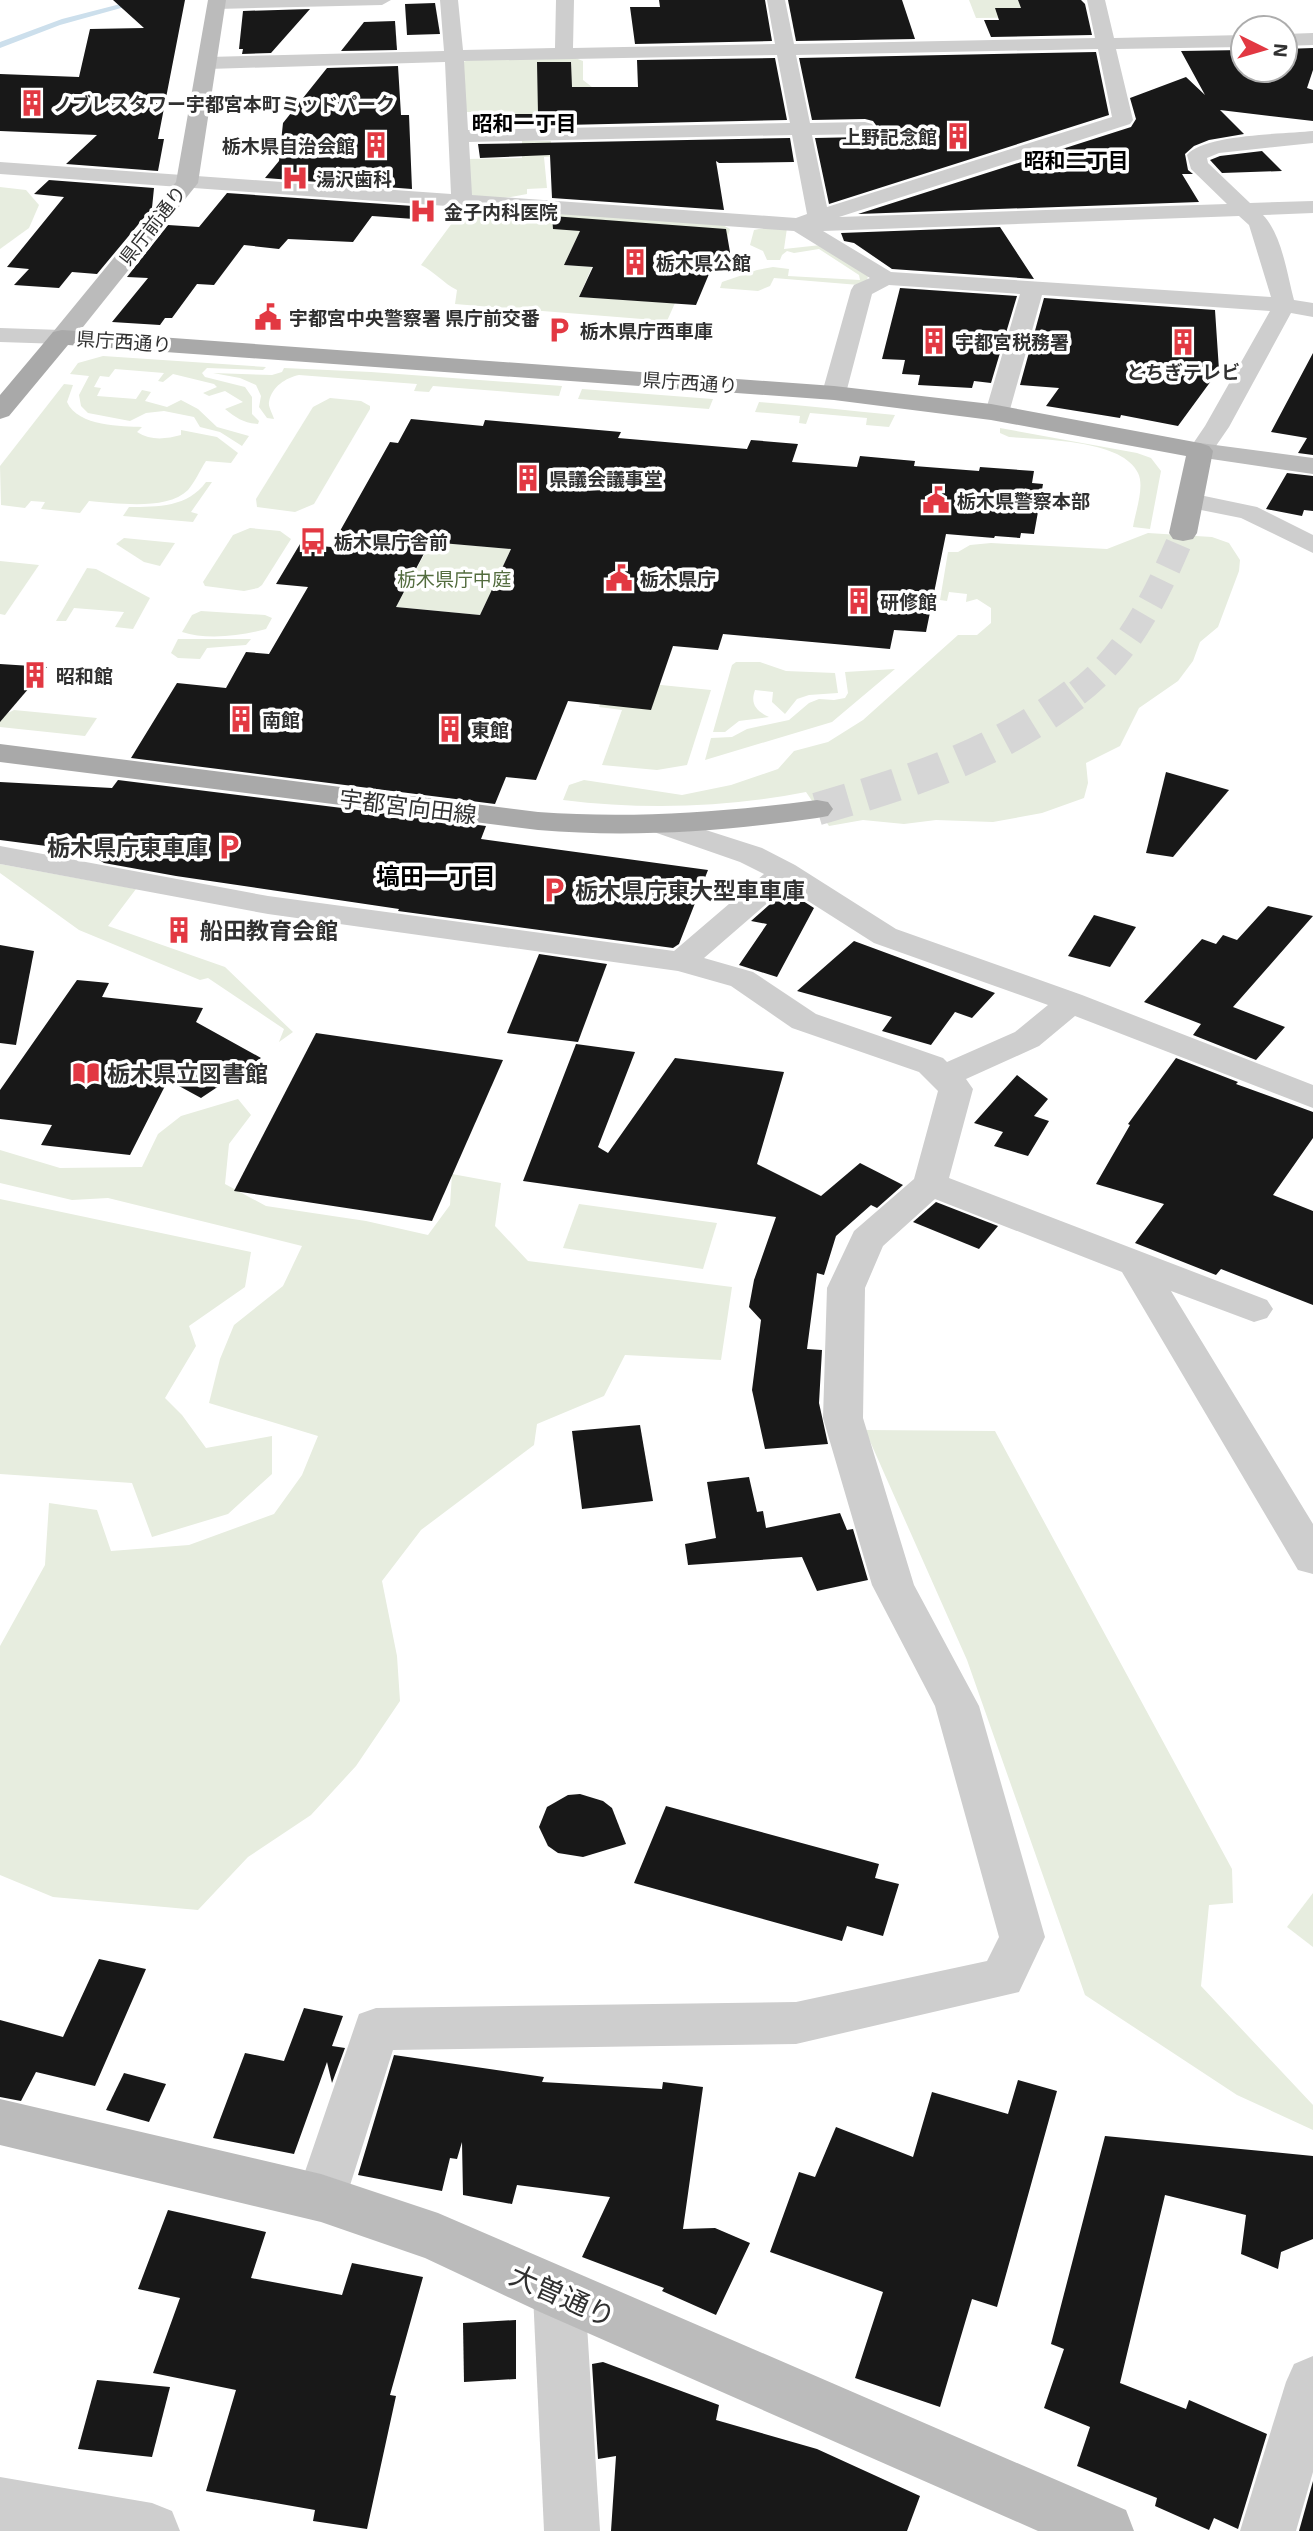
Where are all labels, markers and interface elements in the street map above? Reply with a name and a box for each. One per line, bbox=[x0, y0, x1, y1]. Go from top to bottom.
north arrow bbox=[1229, 14, 1299, 84]
text: N bbox=[1269, 43, 1293, 58]
building icon: ノブレスタワー宇都宮本町ミッドパーク bbox=[17, 88, 47, 118]
place label: ノブレスタワー宇都宮本町ミッドパーク bbox=[53, 92, 395, 115]
district label: 昭和一丁目 bbox=[472, 110, 577, 135]
building icon: 上野記念館 bbox=[943, 121, 973, 151]
place label: 上野記念館 bbox=[842, 125, 937, 148]
building icon: 栃木県自治会館 bbox=[361, 130, 391, 160]
place label: 栃木県自治会館 bbox=[222, 134, 355, 157]
district label: 昭和二丁目 bbox=[1024, 147, 1129, 172]
hospital icon: 湯沢歯科 bbox=[280, 163, 310, 193]
place label: 湯沢歯科 bbox=[316, 167, 392, 190]
street label: 県庁前通り bbox=[114, 180, 190, 270]
hospital icon: 金子内科医院 bbox=[408, 196, 438, 226]
place label: 金子内科医院 bbox=[444, 200, 558, 223]
building icon: 栃木県公館 bbox=[620, 247, 650, 277]
place label: 栃木県公館 bbox=[656, 251, 751, 274]
public building icon: 宇都宮中央警察署 県庁前交番 bbox=[253, 302, 283, 332]
place label: 宇都宮中央警察署 県庁前交番 bbox=[289, 306, 540, 329]
parking icon: 栃木県庁西車庫 bbox=[544, 315, 574, 345]
place label: 栃木県庁西車庫 bbox=[580, 319, 713, 342]
street label: 県庁西通り bbox=[76, 326, 172, 356]
building icon: 宇都宮税務署 bbox=[919, 326, 949, 356]
building icon: とちぎテレビ bbox=[1168, 327, 1198, 357]
place label: 宇都宮税務署 bbox=[955, 330, 1069, 353]
place label: とちぎテレビ bbox=[1126, 360, 1240, 383]
street label: 県庁西通り bbox=[642, 367, 738, 397]
building icon: 県議会議事堂 bbox=[513, 463, 543, 493]
place label: 県議会議事堂 bbox=[549, 467, 663, 490]
public building icon: 栃木県警察本部 bbox=[921, 485, 951, 515]
place label: 栃木県警察本部 bbox=[957, 489, 1090, 512]
bus stop icon: 栃木県庁舎前 bbox=[298, 526, 328, 556]
place label: 栃木県庁舎前 bbox=[334, 530, 448, 553]
public building icon: 栃木県庁 bbox=[604, 563, 634, 593]
park label: 栃木県庁中庭 bbox=[397, 567, 511, 590]
place label: 栃木県庁 bbox=[640, 567, 716, 590]
building icon: 研修館 bbox=[844, 586, 874, 616]
place label: 研修館 bbox=[880, 590, 937, 613]
building icon: 昭和館 bbox=[20, 660, 50, 690]
place label: 昭和館 bbox=[56, 664, 113, 687]
building icon: 南館 bbox=[226, 704, 256, 734]
place label: 南館 bbox=[262, 708, 300, 731]
building icon: 東館 bbox=[435, 714, 465, 744]
place label: 東館 bbox=[471, 718, 509, 741]
street label: 宇都宮向田線 bbox=[338, 784, 478, 828]
parking icon: 栃木県庁東車庫 bbox=[214, 832, 244, 862]
place label: 栃木県庁東車庫 bbox=[47, 833, 208, 861]
district label: 塙田一丁目 bbox=[376, 861, 496, 890]
parking icon: 栃木県庁東大型車車庫 bbox=[539, 875, 569, 905]
place label: 栃木県庁東大型車車庫 bbox=[575, 876, 805, 904]
building icon: 船田教育会館 bbox=[164, 915, 194, 945]
place label: 船田教育会館 bbox=[200, 916, 338, 944]
library icon: 栃木県立図書館 bbox=[71, 1058, 101, 1088]
place label: 栃木県立図書館 bbox=[107, 1059, 268, 1087]
street label: 大曽通り bbox=[505, 2257, 621, 2333]

